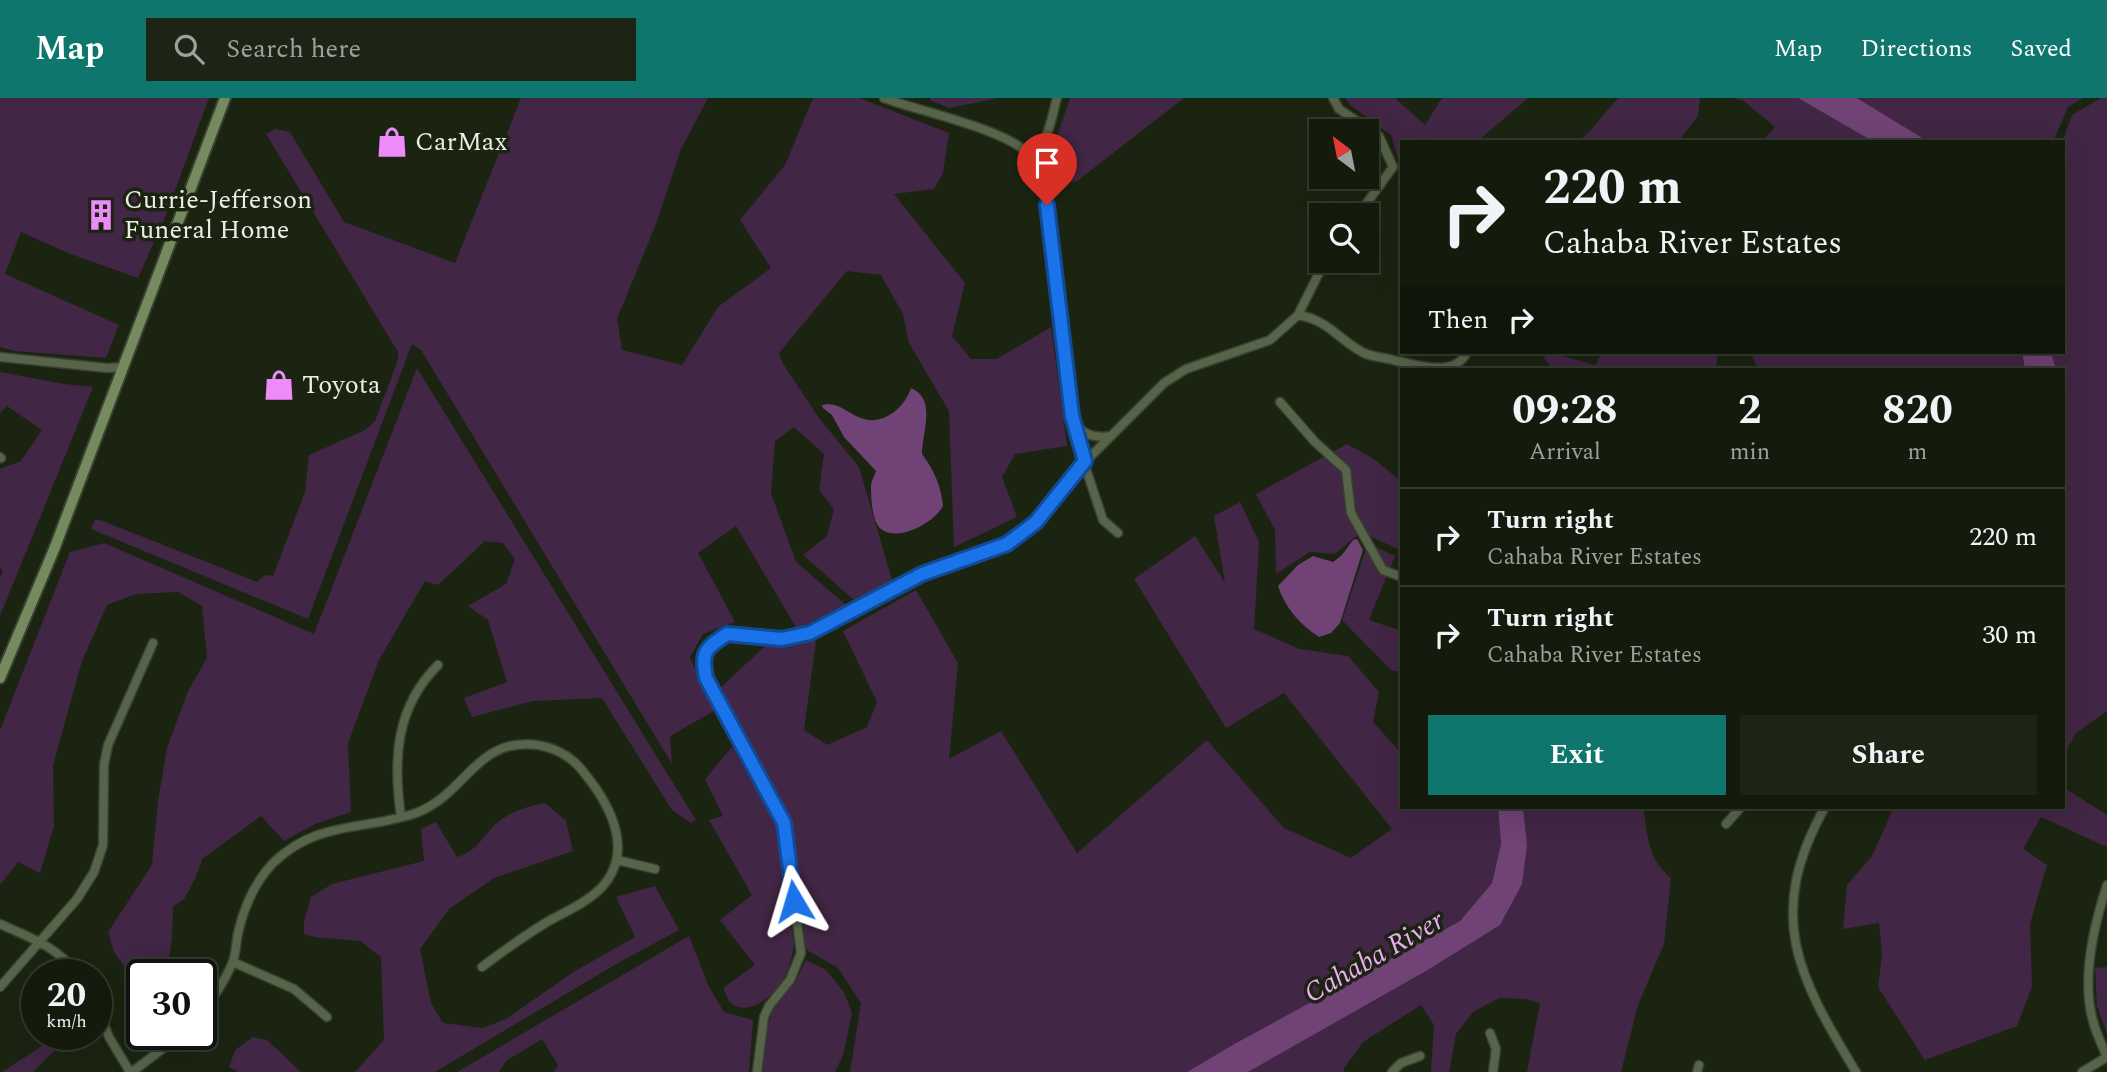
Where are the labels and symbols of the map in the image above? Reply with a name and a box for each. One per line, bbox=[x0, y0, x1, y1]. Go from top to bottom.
north arrow bbox=[1309, 119, 1379, 189]
place label: CarMax bbox=[415, 122, 507, 162]
shop icon: CarMax bbox=[375, 125, 409, 159]
pin bbox=[1017, 133, 1077, 205]
place label: Currie-Jefferson Funeral Home bbox=[124, 180, 312, 250]
building icon: Currie-Jefferson Funeral Home bbox=[84, 198, 118, 232]
place label: Toyota bbox=[302, 365, 381, 405]
shop icon: Toyota bbox=[262, 368, 296, 402]
position arrow bbox=[757, 864, 831, 938]
water label: Cahaba River bbox=[1296, 899, 1452, 1014]
speed limit sign: 30 bbox=[126, 959, 217, 1050]

